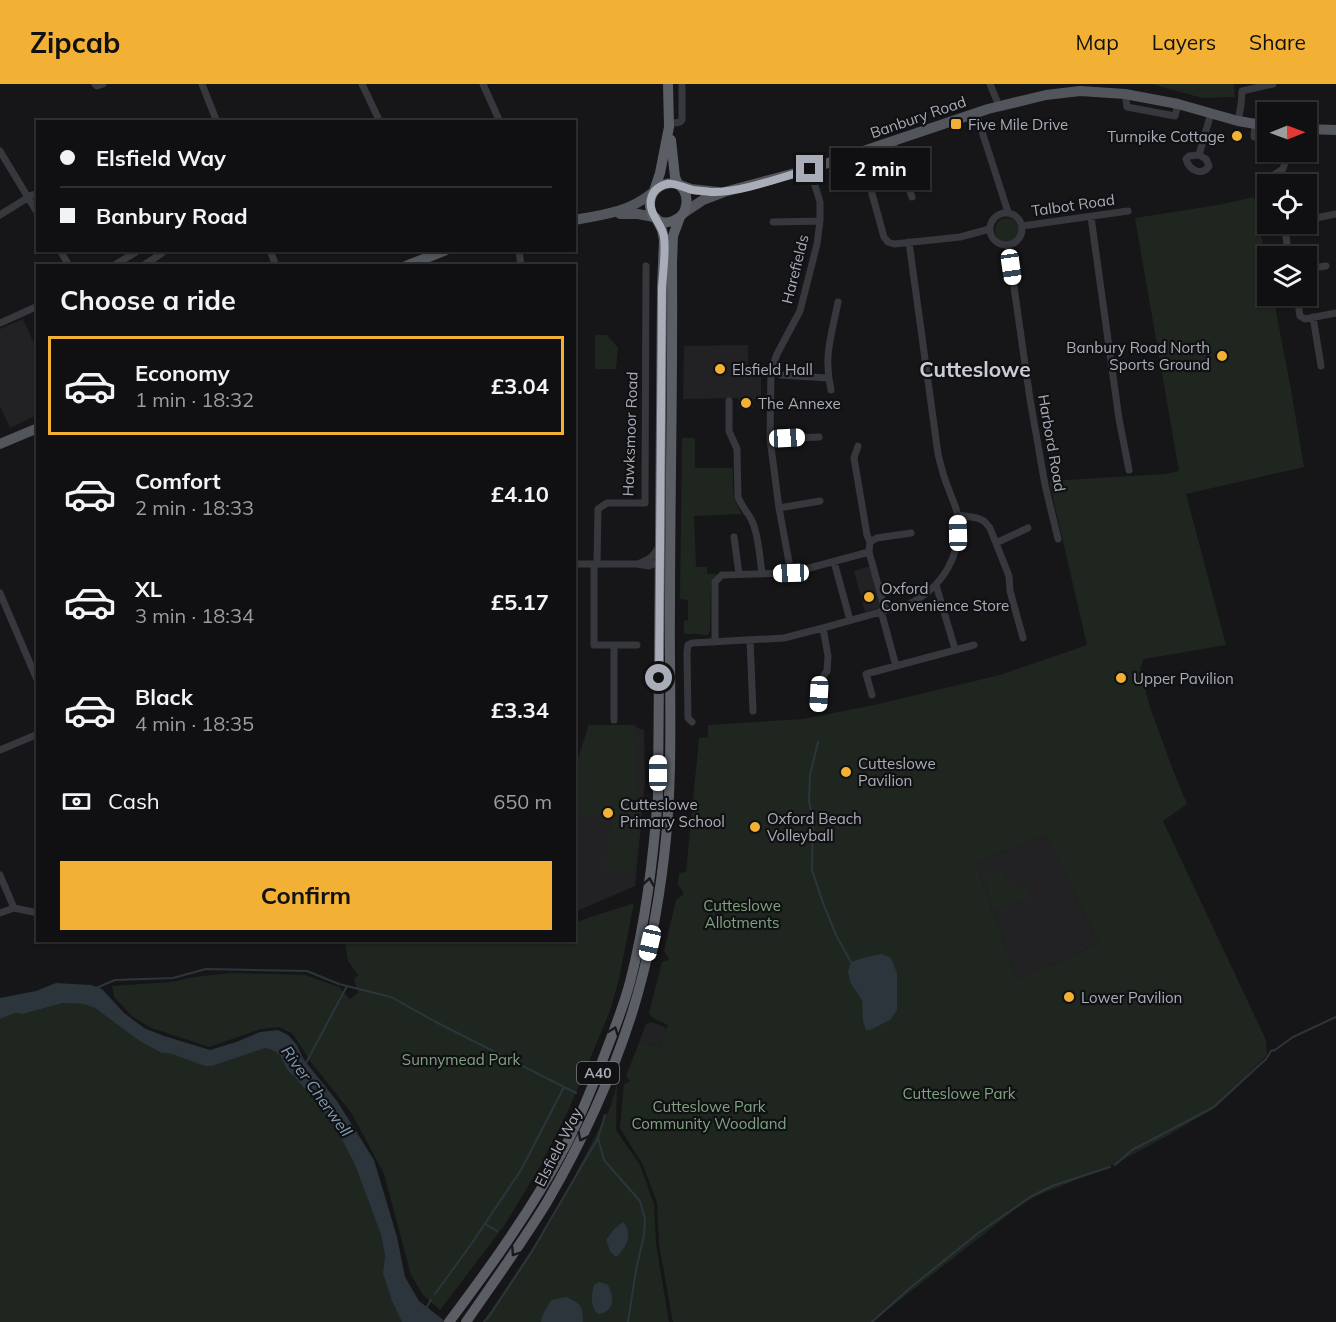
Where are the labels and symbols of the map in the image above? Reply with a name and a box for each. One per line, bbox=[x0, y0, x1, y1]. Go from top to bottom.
street label: Banbury Road bbox=[868, 92, 968, 142]
north arrow bbox=[1257, 102, 1317, 162]
place label: Five Mile Drive bbox=[968, 115, 1068, 134]
marker: Five Mile Drive bbox=[949, 117, 963, 131]
place label: Turnpike Cottage bbox=[1107, 127, 1225, 146]
marker: Turnpike Cottage bbox=[1230, 129, 1244, 143]
callout: 2 min bbox=[831, 148, 930, 190]
route end bbox=[796, 155, 823, 182]
street label: Talbot Road bbox=[1030, 190, 1116, 220]
street label: Harefields bbox=[777, 232, 813, 306]
car bbox=[1000, 248, 1022, 286]
place label: Banbury Road North Sports Ground bbox=[1066, 338, 1210, 374]
marker: Banbury Road North Sports Ground bbox=[1215, 349, 1229, 363]
district label: Cutteslowe bbox=[919, 356, 1031, 382]
place label: Elsfield Hall bbox=[732, 360, 813, 379]
marker: Elsfield Hall bbox=[713, 362, 727, 376]
street label: Hawksmoor Road bbox=[618, 371, 642, 497]
street label: Harbord Road bbox=[1034, 393, 1070, 493]
place label: The Annexe bbox=[758, 394, 841, 413]
marker: The Annexe bbox=[739, 396, 753, 410]
car bbox=[769, 428, 805, 448]
car bbox=[949, 515, 967, 551]
car bbox=[773, 563, 809, 583]
place label: Oxford Convenience Store bbox=[881, 579, 1009, 615]
marker: Oxford Convenience Store bbox=[862, 590, 876, 604]
route start bbox=[645, 664, 672, 691]
place label: Upper Pavilion bbox=[1133, 669, 1234, 688]
marker: Upper Pavilion bbox=[1114, 671, 1128, 685]
car bbox=[809, 676, 829, 712]
place label: Cutteslowe Pavilion bbox=[858, 754, 936, 790]
car bbox=[649, 755, 667, 791]
marker: Cutteslowe Pavilion bbox=[839, 765, 853, 779]
place label: Cutteslowe Primary School bbox=[620, 795, 725, 831]
marker: Cutteslowe Primary School bbox=[601, 806, 615, 820]
place label: Oxford Beach Volleyball bbox=[767, 809, 862, 845]
marker: Oxford Beach Volleyball bbox=[748, 820, 762, 834]
one-way arrow bbox=[642, 877, 655, 887]
park label: Cutteslowe Allotments bbox=[703, 896, 781, 932]
car bbox=[637, 923, 663, 963]
place label: Lower Pavilion bbox=[1081, 988, 1182, 1007]
marker: Lower Pavilion bbox=[1062, 990, 1076, 1004]
one-way arrow bbox=[607, 1027, 619, 1038]
water label: River Cherwell bbox=[277, 1042, 357, 1140]
park label: Sunnymead Park bbox=[402, 1050, 520, 1069]
road number: A40 bbox=[577, 1062, 619, 1084]
park label: Cutteslowe Park bbox=[902, 1084, 1016, 1103]
park label: Cutteslowe Park Community Woodland bbox=[631, 1097, 787, 1133]
street label: Elsfield Way bbox=[530, 1104, 586, 1190]
one-way arrow bbox=[578, 1130, 589, 1141]
one-way arrow bbox=[511, 1245, 522, 1256]

